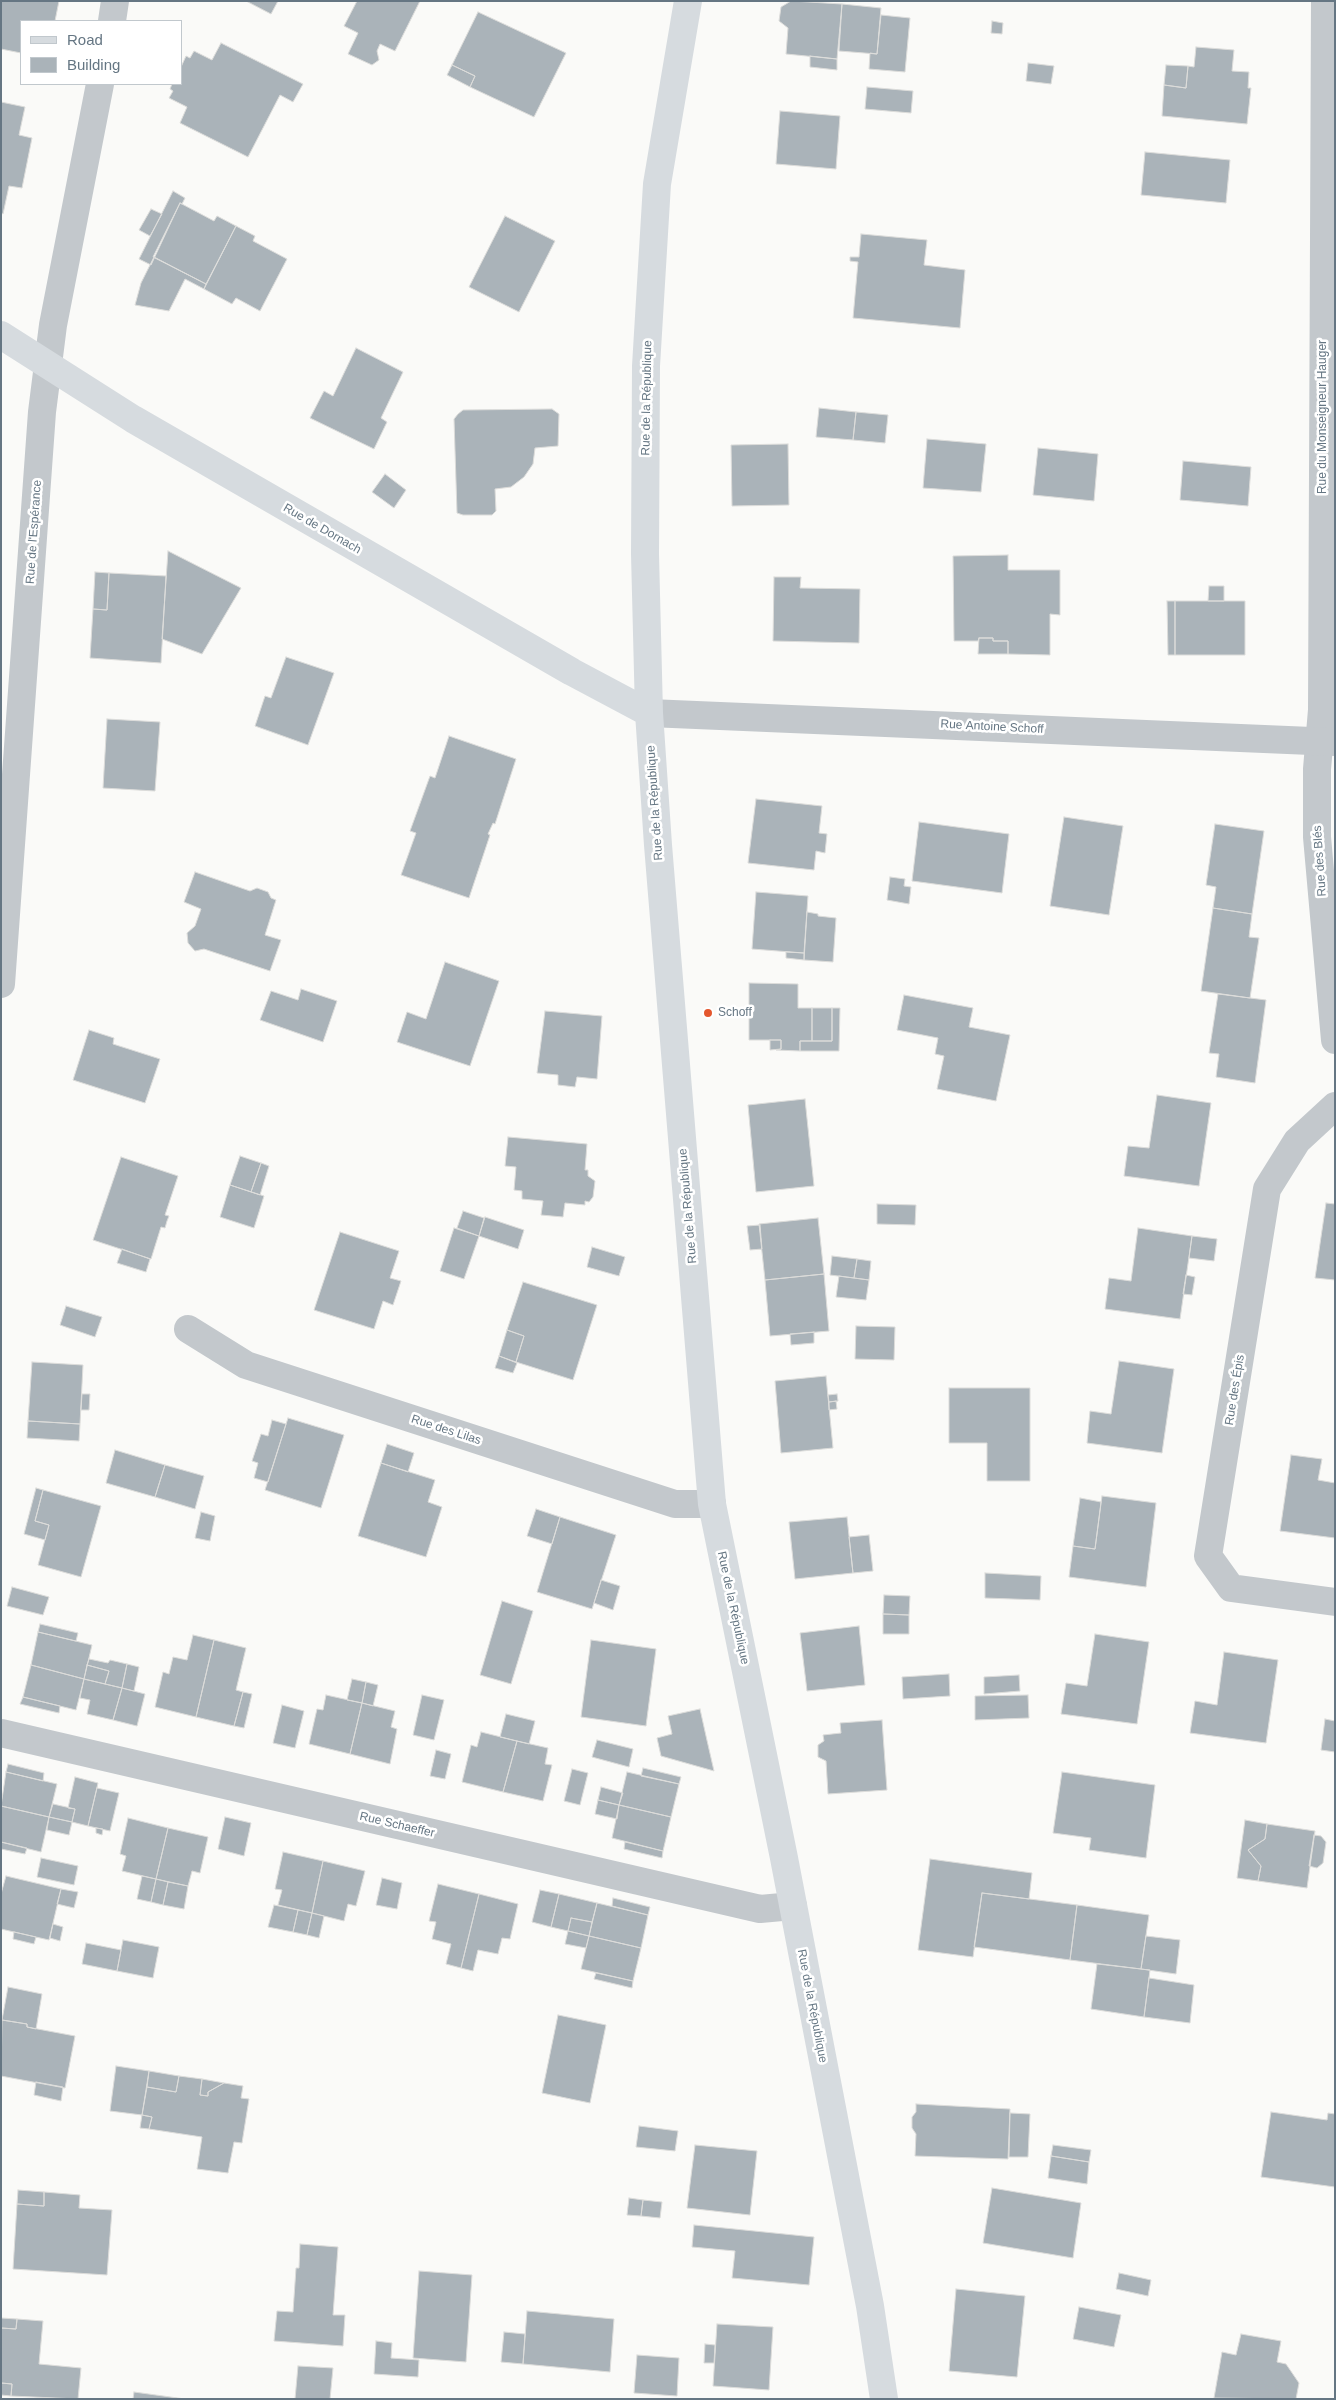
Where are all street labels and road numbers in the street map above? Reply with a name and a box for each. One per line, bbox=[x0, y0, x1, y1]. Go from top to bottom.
street label: Rue de la République bbox=[639, 340, 655, 456]
street label: Rue du Monseigneur Hauger bbox=[1316, 340, 1330, 494]
street label: Rue de l'Espérance bbox=[23, 479, 45, 585]
street label: Rue de Dornach bbox=[281, 501, 363, 557]
street label: Rue Antoine Schoff bbox=[940, 717, 1044, 737]
street label: Rue de la République bbox=[644, 745, 666, 861]
street label: Rue des Blés bbox=[1310, 825, 1330, 897]
street label: Rue de la République bbox=[676, 1148, 700, 1264]
street label: Rue des Épis bbox=[1222, 1354, 1248, 1426]
street label: Rue des Lilas bbox=[409, 1412, 483, 1448]
street label: Rue de la République bbox=[714, 1550, 752, 1666]
street label: Rue Schaeffer bbox=[358, 1809, 436, 1841]
street label: Rue de la République bbox=[794, 1948, 830, 2064]

